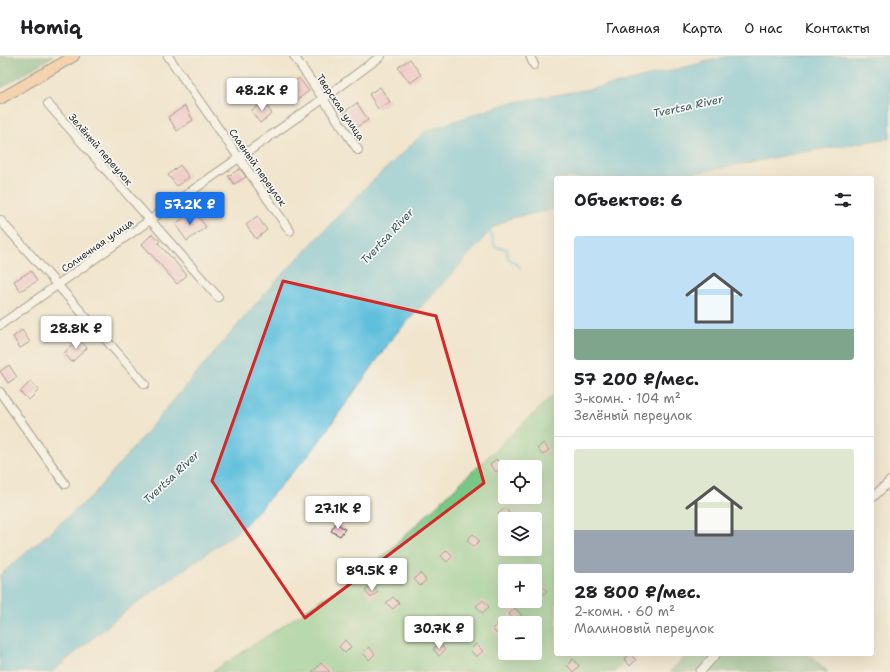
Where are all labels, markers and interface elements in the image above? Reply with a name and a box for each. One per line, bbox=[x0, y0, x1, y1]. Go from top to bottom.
text: Homiq bbox=[20, 15, 81, 40]
text: Главная bbox=[606, 19, 660, 37]
text: Карта bbox=[682, 19, 722, 37]
text: О нас bbox=[744, 19, 783, 37]
text: Контакты bbox=[805, 19, 870, 37]
street label: Тверская улица bbox=[314, 72, 368, 143]
pin: 48.2K ₽ bbox=[225, 78, 299, 112]
text: 48.2K ₽ bbox=[236, 82, 288, 99]
water label: Tvertsa River bbox=[652, 92, 725, 121]
street label: Зелёный переулок bbox=[66, 111, 136, 188]
street label: Славный переулок bbox=[226, 126, 290, 209]
text: Объектов: 6 bbox=[574, 189, 683, 211]
icon: filters bbox=[832, 189, 854, 211]
pin: 57.2K ₽ bbox=[153, 192, 227, 226]
text: 57.2K ₽ bbox=[164, 196, 216, 213]
water label: Tvertsa River bbox=[358, 205, 418, 268]
street label: Солнечная улица bbox=[59, 215, 137, 275]
icon: home bbox=[678, 262, 750, 334]
pin: 28.8K ₽ bbox=[39, 316, 113, 350]
text: 28.8K ₽ bbox=[50, 320, 102, 337]
text: 57 200 ₽/мес. bbox=[574, 368, 699, 390]
text: 3-комн. · 104 m² bbox=[574, 390, 681, 407]
text: Зелёный переулок bbox=[574, 407, 692, 424]
water label: Tvertsa River bbox=[140, 447, 203, 507]
map controls bbox=[498, 460, 542, 660]
button: locate bbox=[498, 460, 542, 504]
icon: home bbox=[678, 475, 750, 547]
pin: 27.1K ₽ bbox=[301, 496, 375, 530]
text: 27.1K ₽ bbox=[314, 500, 362, 517]
button: layers bbox=[498, 512, 542, 556]
pin: 89.5K ₽ bbox=[335, 558, 409, 592]
text: 89.5K ₽ bbox=[346, 562, 398, 579]
button: + bbox=[498, 564, 542, 608]
text: 28 800 ₽/мес. bbox=[574, 581, 701, 603]
text: 2-комн. · 60 m² bbox=[574, 603, 675, 620]
pin: 30.7K ₽ bbox=[402, 616, 476, 650]
button: − bbox=[498, 616, 542, 660]
text: 30.7K ₽ bbox=[413, 620, 465, 637]
text: Малиновый переулок bbox=[574, 620, 714, 637]

